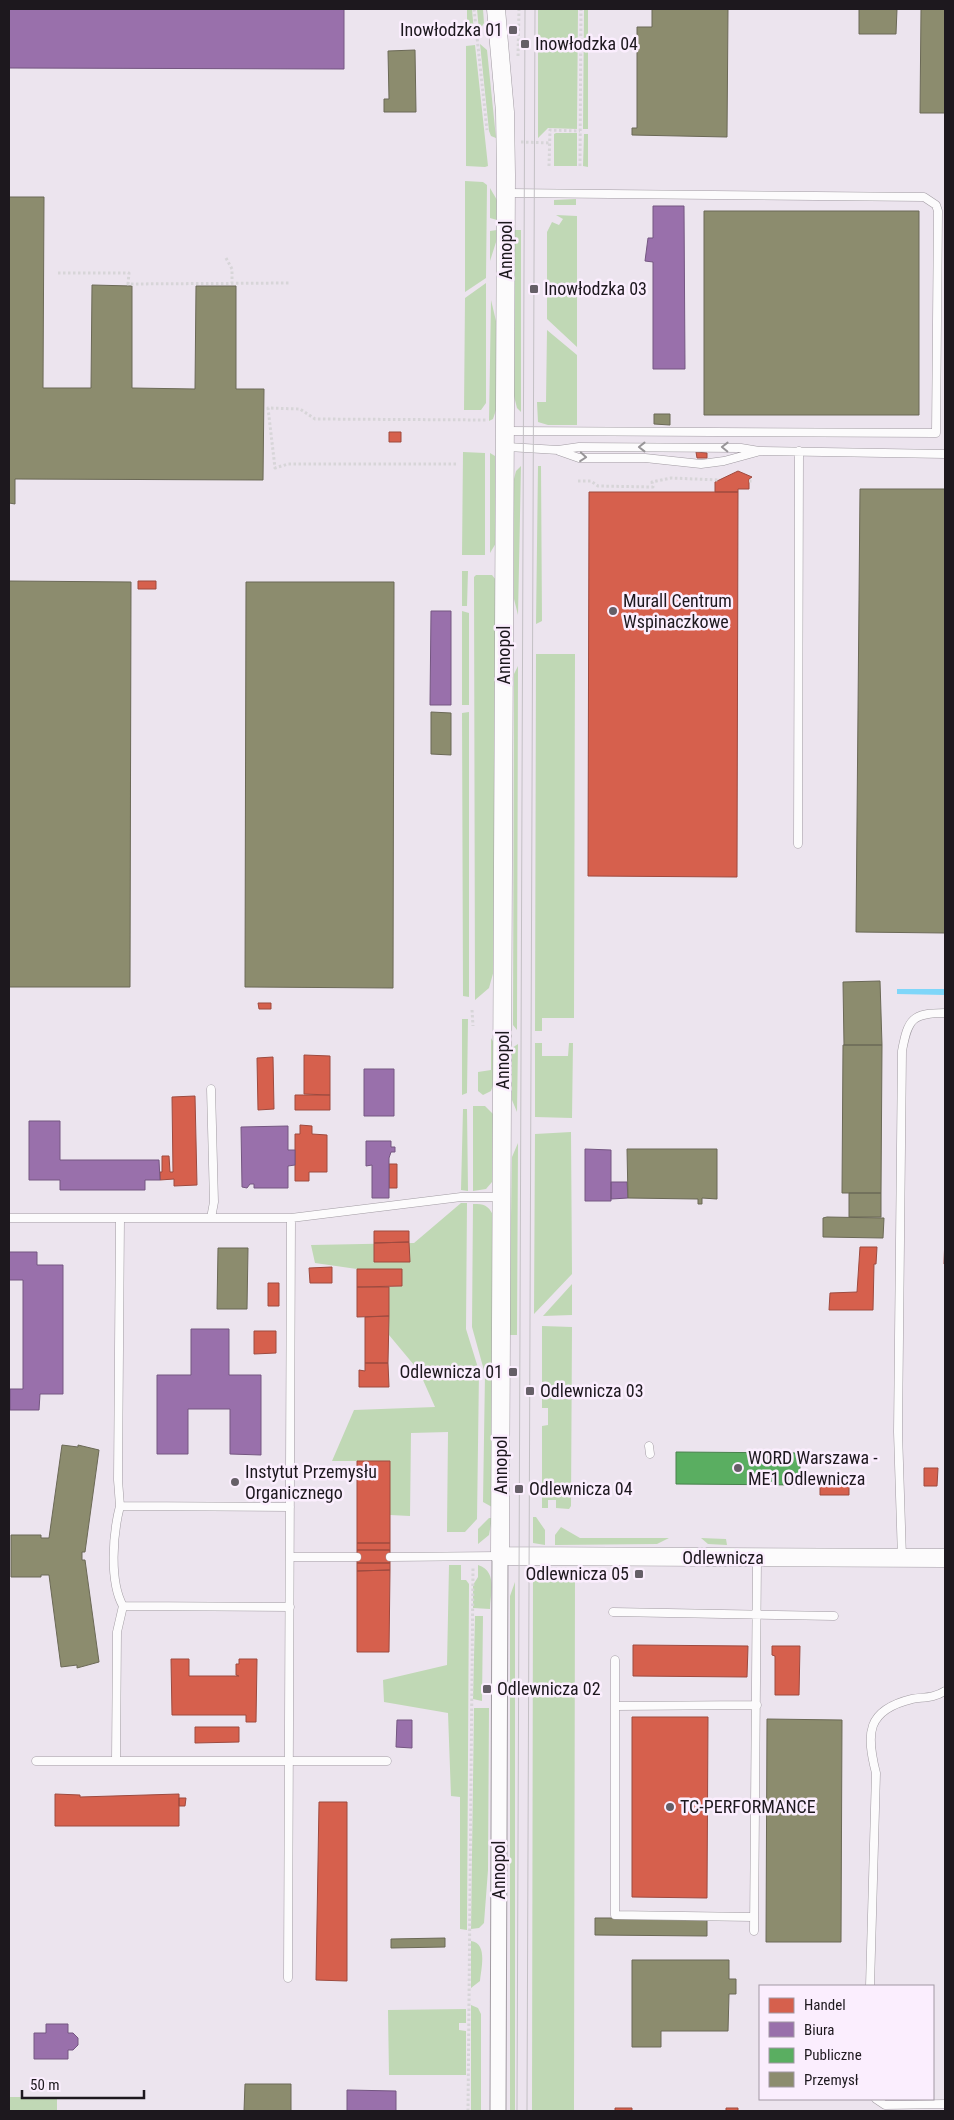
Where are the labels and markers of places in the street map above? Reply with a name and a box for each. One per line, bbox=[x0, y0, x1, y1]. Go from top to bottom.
place label: Inowłodzka 01 bbox=[400, 19, 503, 40]
marker: Inowłodzka 01 bbox=[507, 24, 519, 36]
place label: Inowłodzka 04 bbox=[535, 33, 638, 54]
marker: Inowłodzka 04 bbox=[519, 38, 531, 50]
place label: Inowłodzka 03 bbox=[544, 278, 647, 299]
marker: Inowłodzka 03 bbox=[528, 283, 540, 295]
place label: Murall Centrum Wspinaczkowe bbox=[623, 590, 732, 632]
marker: Murall Centrum Wspinaczkowe bbox=[607, 605, 619, 617]
place label: Odlewnicza 01 bbox=[399, 1361, 503, 1382]
marker: Odlewnicza 01 bbox=[507, 1366, 519, 1378]
place label: Odlewnicza 03 bbox=[540, 1380, 644, 1401]
marker: Odlewnicza 03 bbox=[524, 1385, 536, 1397]
place label: WORD Warszawa - ME1 Odlewnicza bbox=[748, 1447, 878, 1489]
place label: Instytut Przemysłu Organicznego bbox=[245, 1461, 377, 1503]
marker: WORD Warszawa - ME1 Odlewnicza bbox=[732, 1462, 744, 1474]
marker: Instytut Przemysłu Organicznego bbox=[229, 1476, 241, 1488]
place label: Odlewnicza 04 bbox=[529, 1478, 633, 1499]
marker: Odlewnicza 04 bbox=[513, 1483, 525, 1495]
place label: Odlewnicza 05 bbox=[525, 1563, 629, 1584]
marker: Odlewnicza 05 bbox=[633, 1568, 645, 1580]
place label: Odlewnicza 02 bbox=[497, 1678, 601, 1699]
marker: Odlewnicza 02 bbox=[481, 1683, 493, 1695]
place label: TC-PERFORMANCE bbox=[680, 1796, 816, 1817]
marker: TC-PERFORMANCE bbox=[664, 1801, 676, 1813]

